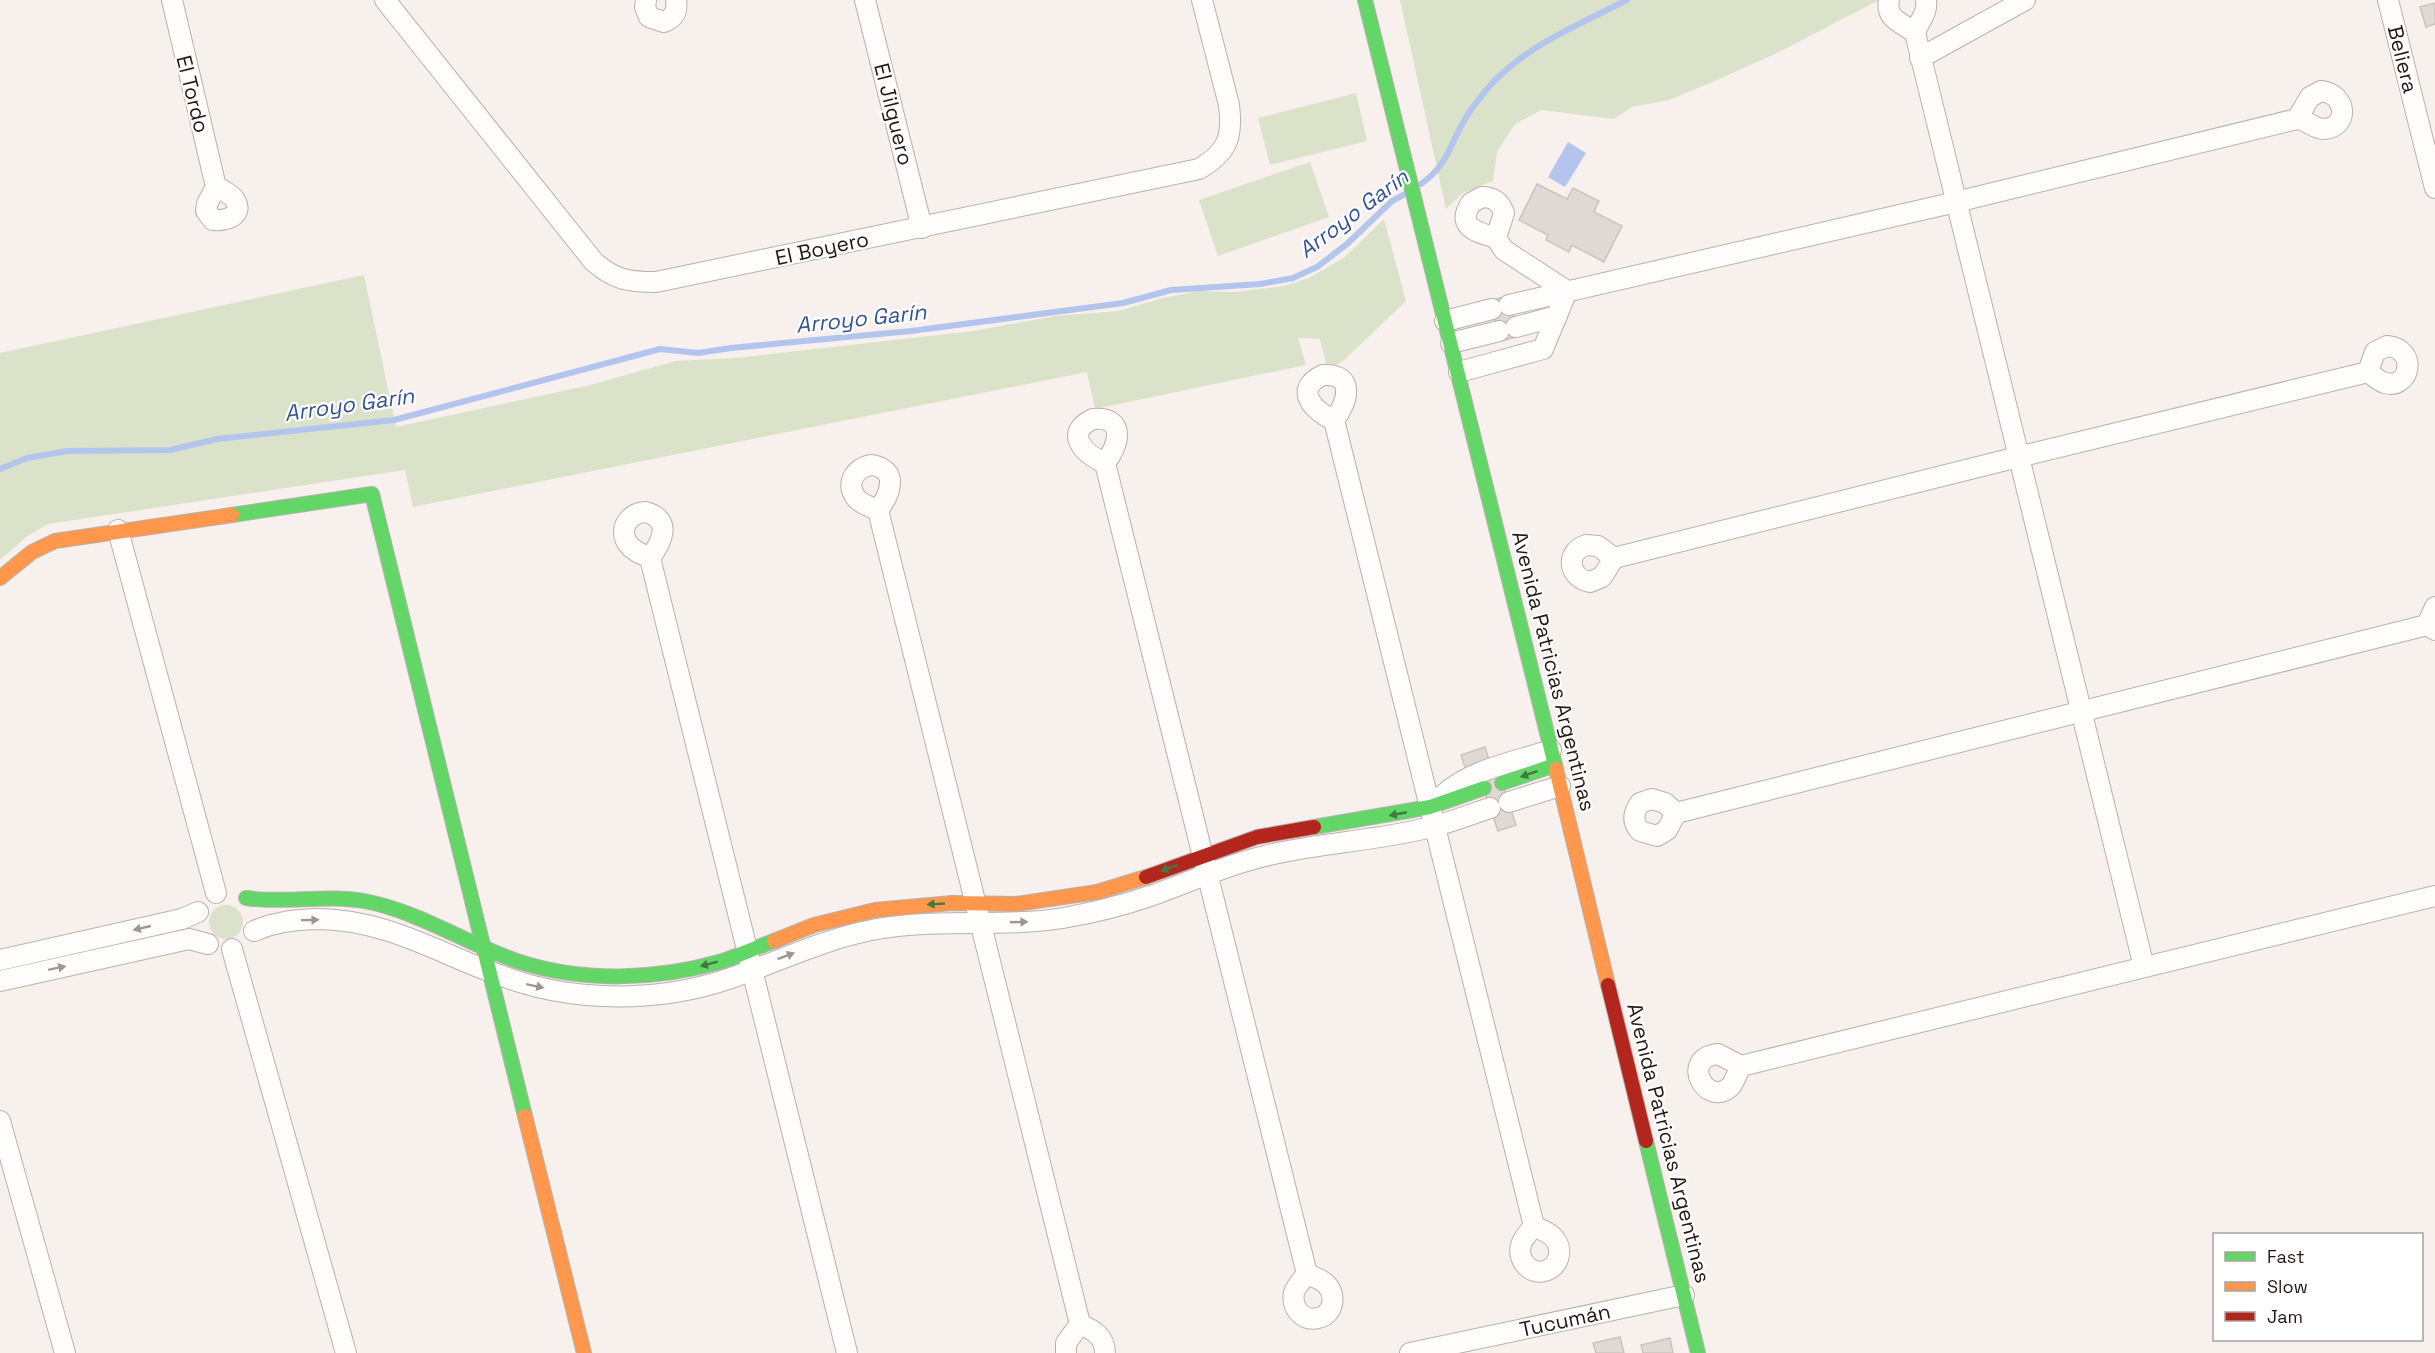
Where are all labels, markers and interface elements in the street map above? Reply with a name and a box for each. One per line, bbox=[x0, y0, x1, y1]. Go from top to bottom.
street label: Beliera bbox=[2382, 22, 2424, 96]
street label: El Tordo bbox=[170, 52, 216, 136]
street label: El Jilguero bbox=[868, 60, 920, 168]
water label: Arroyo Garín bbox=[1292, 162, 1414, 264]
street label: El Boyero bbox=[773, 225, 871, 271]
water label: Arroyo Garín bbox=[795, 297, 928, 339]
water label: Arroyo Garín bbox=[282, 381, 416, 427]
street label: Avenida Patricias Argentinas bbox=[1506, 528, 1602, 814]
one-way arrow bbox=[1519, 770, 1537, 779]
one-way arrow bbox=[1389, 810, 1408, 819]
one-way arrow bbox=[1159, 863, 1177, 873]
one-way arrow bbox=[927, 899, 946, 909]
one-way arrow bbox=[301, 915, 320, 924]
one-way arrow bbox=[1009, 917, 1028, 927]
one-way arrow bbox=[132, 924, 151, 934]
one-way arrow bbox=[777, 951, 795, 960]
one-way arrow bbox=[700, 960, 718, 970]
one-way arrow bbox=[48, 963, 67, 972]
one-way arrow bbox=[526, 981, 545, 991]
street label: Avenida Patricias Argentinas bbox=[1621, 1000, 1717, 1286]
legend bbox=[2213, 1233, 2423, 1341]
text: Fast bbox=[2267, 1245, 2304, 1268]
text: Slow bbox=[2267, 1275, 2308, 1298]
street label: Tucumán bbox=[1517, 1297, 1613, 1343]
text: Jam bbox=[2267, 1305, 2303, 1328]

